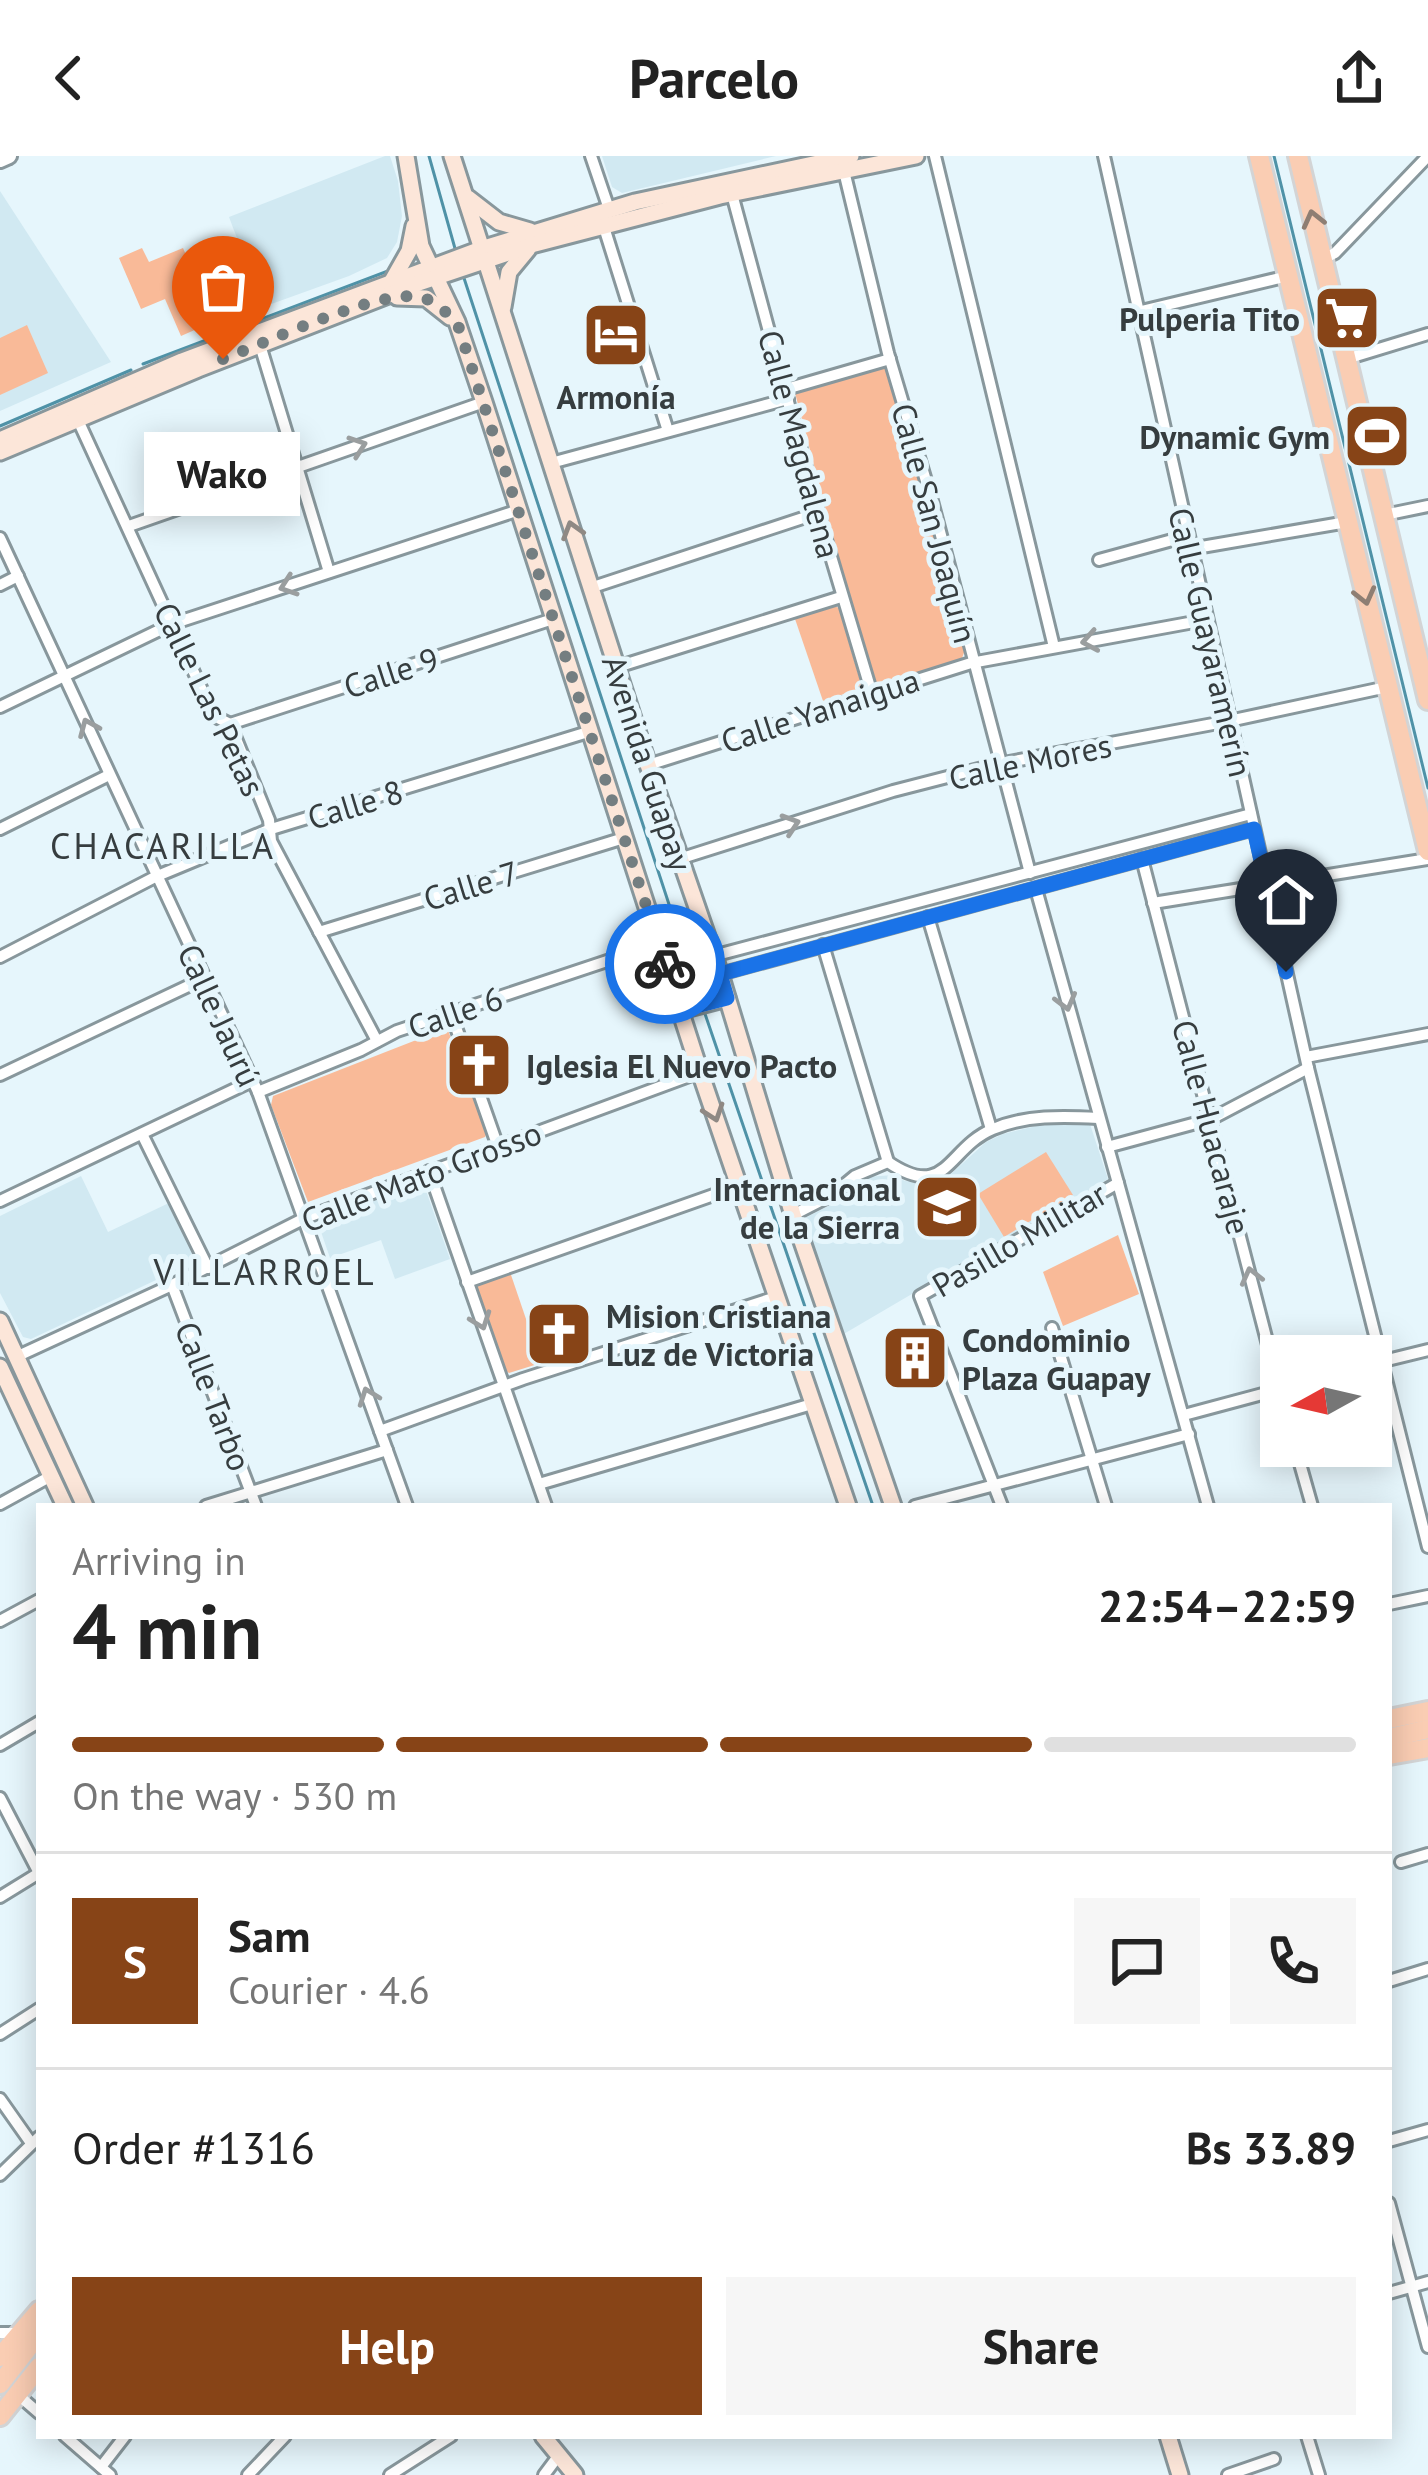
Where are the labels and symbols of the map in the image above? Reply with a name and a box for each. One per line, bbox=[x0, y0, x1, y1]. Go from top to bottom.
one-way arrow bbox=[1302, 209, 1327, 229]
pin bbox=[172, 236, 274, 359]
supermarket icon: Pulperia Tito bbox=[1312, 283, 1382, 353]
place label: Pulperia Tito bbox=[1119, 297, 1300, 340]
hotel icon: Armonía bbox=[581, 300, 651, 370]
street label: Calle Magdalena bbox=[749, 325, 851, 563]
place label: Armonía bbox=[556, 375, 676, 418]
street label: Calle San Joaquín bbox=[882, 398, 988, 648]
sports icon: Dynamic Gym bbox=[1342, 401, 1412, 471]
place label: Dynamic Gym bbox=[1139, 415, 1330, 458]
callout: Wako bbox=[145, 431, 301, 515]
one-way arrow bbox=[346, 436, 367, 460]
street label: Calle Guayaramerín bbox=[1159, 503, 1263, 781]
one-way arrow bbox=[561, 520, 586, 541]
one-way arrow bbox=[279, 572, 300, 597]
one-way arrow bbox=[1351, 586, 1376, 606]
street label: Calle Las Petas bbox=[145, 595, 275, 803]
one-way arrow bbox=[1080, 627, 1100, 652]
street label: Calle 9 bbox=[338, 636, 444, 708]
street label: Avenida Guapay bbox=[593, 650, 703, 877]
street label: Calle Yanaigua bbox=[715, 658, 925, 762]
one-way arrow bbox=[78, 717, 102, 738]
street label: Calle Mores bbox=[945, 723, 1115, 799]
street label: Calle 8 bbox=[302, 769, 408, 839]
one-way arrow bbox=[780, 813, 801, 838]
district label: CHACARILLA bbox=[50, 822, 276, 869]
pin bbox=[1235, 849, 1337, 972]
street label: Calle 7 bbox=[418, 850, 524, 920]
courier bbox=[605, 904, 725, 1024]
street label: Calle Jaurú bbox=[168, 937, 272, 1093]
street label: Calle 6 bbox=[402, 976, 508, 1048]
one-way arrow bbox=[1052, 991, 1077, 1011]
street label: Calle Huacaraje bbox=[1163, 1015, 1261, 1239]
church icon: Iglesia El Nuevo Pacto bbox=[444, 1030, 514, 1100]
place label: Iglesia El Nuevo Pacto bbox=[526, 1044, 837, 1087]
one-way arrow bbox=[700, 1101, 724, 1122]
street label: Calle Mato Grosso bbox=[295, 1110, 547, 1242]
place label: Internacional de la Sierra bbox=[714, 1167, 900, 1248]
school or university icon: Internacional de la Sierra bbox=[912, 1172, 982, 1242]
street label: Pasillo Militar bbox=[924, 1172, 1114, 1306]
district label: VILLARROEL bbox=[152, 1248, 377, 1295]
one-way arrow bbox=[1240, 1266, 1265, 1286]
place label: Mision Cristiana Luz de Victoria bbox=[606, 1294, 831, 1375]
church icon: Mision Cristiana Luz de Victoria bbox=[524, 1299, 594, 1369]
one-way arrow bbox=[467, 1310, 492, 1331]
street label: Calle Tarbo bbox=[166, 1315, 262, 1477]
place label: Condominio Plaza Guapay bbox=[962, 1318, 1152, 1399]
building icon: Condominio Plaza Guapay bbox=[880, 1323, 950, 1393]
north arrow bbox=[1260, 1335, 1392, 1467]
one-way arrow bbox=[358, 1386, 382, 1407]

